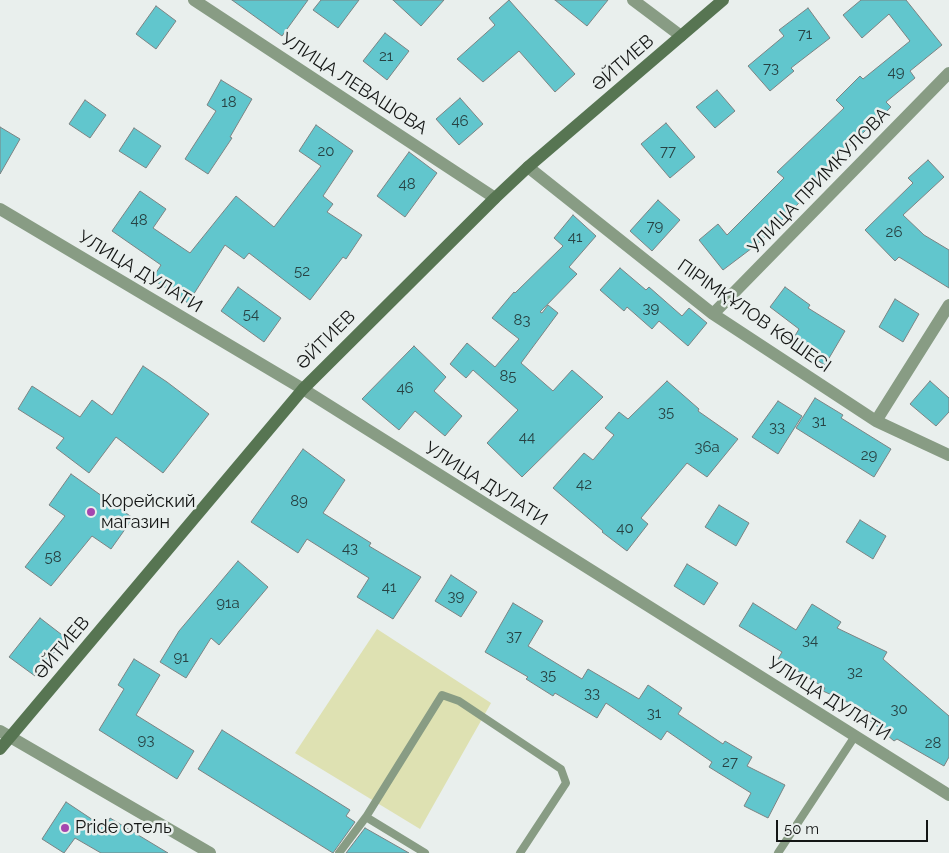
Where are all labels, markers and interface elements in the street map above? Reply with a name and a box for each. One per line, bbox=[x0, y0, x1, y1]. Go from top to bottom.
house number: 71 bbox=[798, 25, 812, 43]
street label: УЛИЦА ЛЕВАШОВА bbox=[277, 29, 431, 139]
street label: ӘЙТИЕВ bbox=[588, 30, 658, 96]
house number: 21 bbox=[379, 47, 393, 65]
house number: 73 bbox=[763, 59, 779, 77]
house number: 49 bbox=[888, 63, 904, 81]
house number: 18 bbox=[221, 93, 237, 111]
street label: УЛИЦА ПРИМКУЛОВА bbox=[744, 104, 894, 258]
house number: 46 bbox=[451, 112, 469, 130]
house number: 20 bbox=[318, 142, 334, 160]
house number: 77 bbox=[660, 142, 676, 160]
house number: 48 bbox=[398, 175, 416, 193]
house number: 48 bbox=[130, 211, 148, 229]
house number: 79 bbox=[647, 217, 663, 235]
house number: 26 bbox=[886, 223, 902, 241]
street label: УЛИЦА ДУЛАТИ bbox=[74, 226, 206, 318]
house number: 41 bbox=[568, 228, 582, 246]
street label: ПІРІМҚҰЛОВ КӨШЕСІ bbox=[673, 255, 835, 377]
house number: 52 bbox=[294, 262, 310, 280]
house number: 39 bbox=[643, 299, 659, 317]
house number: 54 bbox=[243, 305, 259, 323]
street label: ӘЙТИЕВ bbox=[292, 306, 360, 374]
house number: 83 bbox=[514, 311, 530, 329]
house number: 85 bbox=[499, 367, 517, 385]
house number: 46 bbox=[396, 379, 414, 397]
house number: 35 bbox=[658, 403, 674, 421]
house number: 31 bbox=[812, 412, 826, 430]
house number: 33 bbox=[769, 418, 785, 436]
house number: 44 bbox=[519, 428, 535, 446]
street label: УЛИЦА ДУЛАТИ bbox=[420, 437, 552, 531]
house number: 36а bbox=[694, 438, 720, 456]
house number: 29 bbox=[861, 446, 877, 464]
house number: 42 bbox=[576, 475, 592, 493]
place label: Корейский магазин bbox=[101, 491, 196, 534]
house number: 89 bbox=[290, 492, 308, 510]
marker: Корейский магазин bbox=[85, 506, 97, 518]
house number: 40 bbox=[616, 519, 634, 537]
house number: 43 bbox=[342, 539, 358, 557]
house number: 58 bbox=[44, 548, 62, 566]
house number: 41 bbox=[382, 578, 396, 596]
house number: 39 bbox=[448, 587, 464, 605]
house number: 91а bbox=[216, 594, 240, 612]
street label: ӘЙТИЕВ bbox=[30, 613, 94, 683]
house number: 37 bbox=[506, 627, 522, 645]
house number: 34 bbox=[802, 631, 818, 649]
house number: 91 bbox=[173, 648, 189, 666]
street label: УЛИЦА ДУЛАТИ bbox=[763, 652, 895, 746]
house number: 32 bbox=[847, 663, 863, 681]
house number: 35 bbox=[540, 666, 556, 684]
house number: 33 bbox=[584, 684, 600, 702]
house number: 30 bbox=[890, 700, 908, 718]
house number: 31 bbox=[647, 704, 661, 722]
house number: 93 bbox=[138, 731, 154, 749]
house number: 28 bbox=[925, 734, 941, 752]
house number: 27 bbox=[722, 753, 738, 771]
scale bar bbox=[779, 810, 932, 842]
place label: Pride отель bbox=[75, 817, 172, 839]
text: 50 m bbox=[784, 820, 819, 838]
marker: Pride отель bbox=[59, 822, 71, 834]

